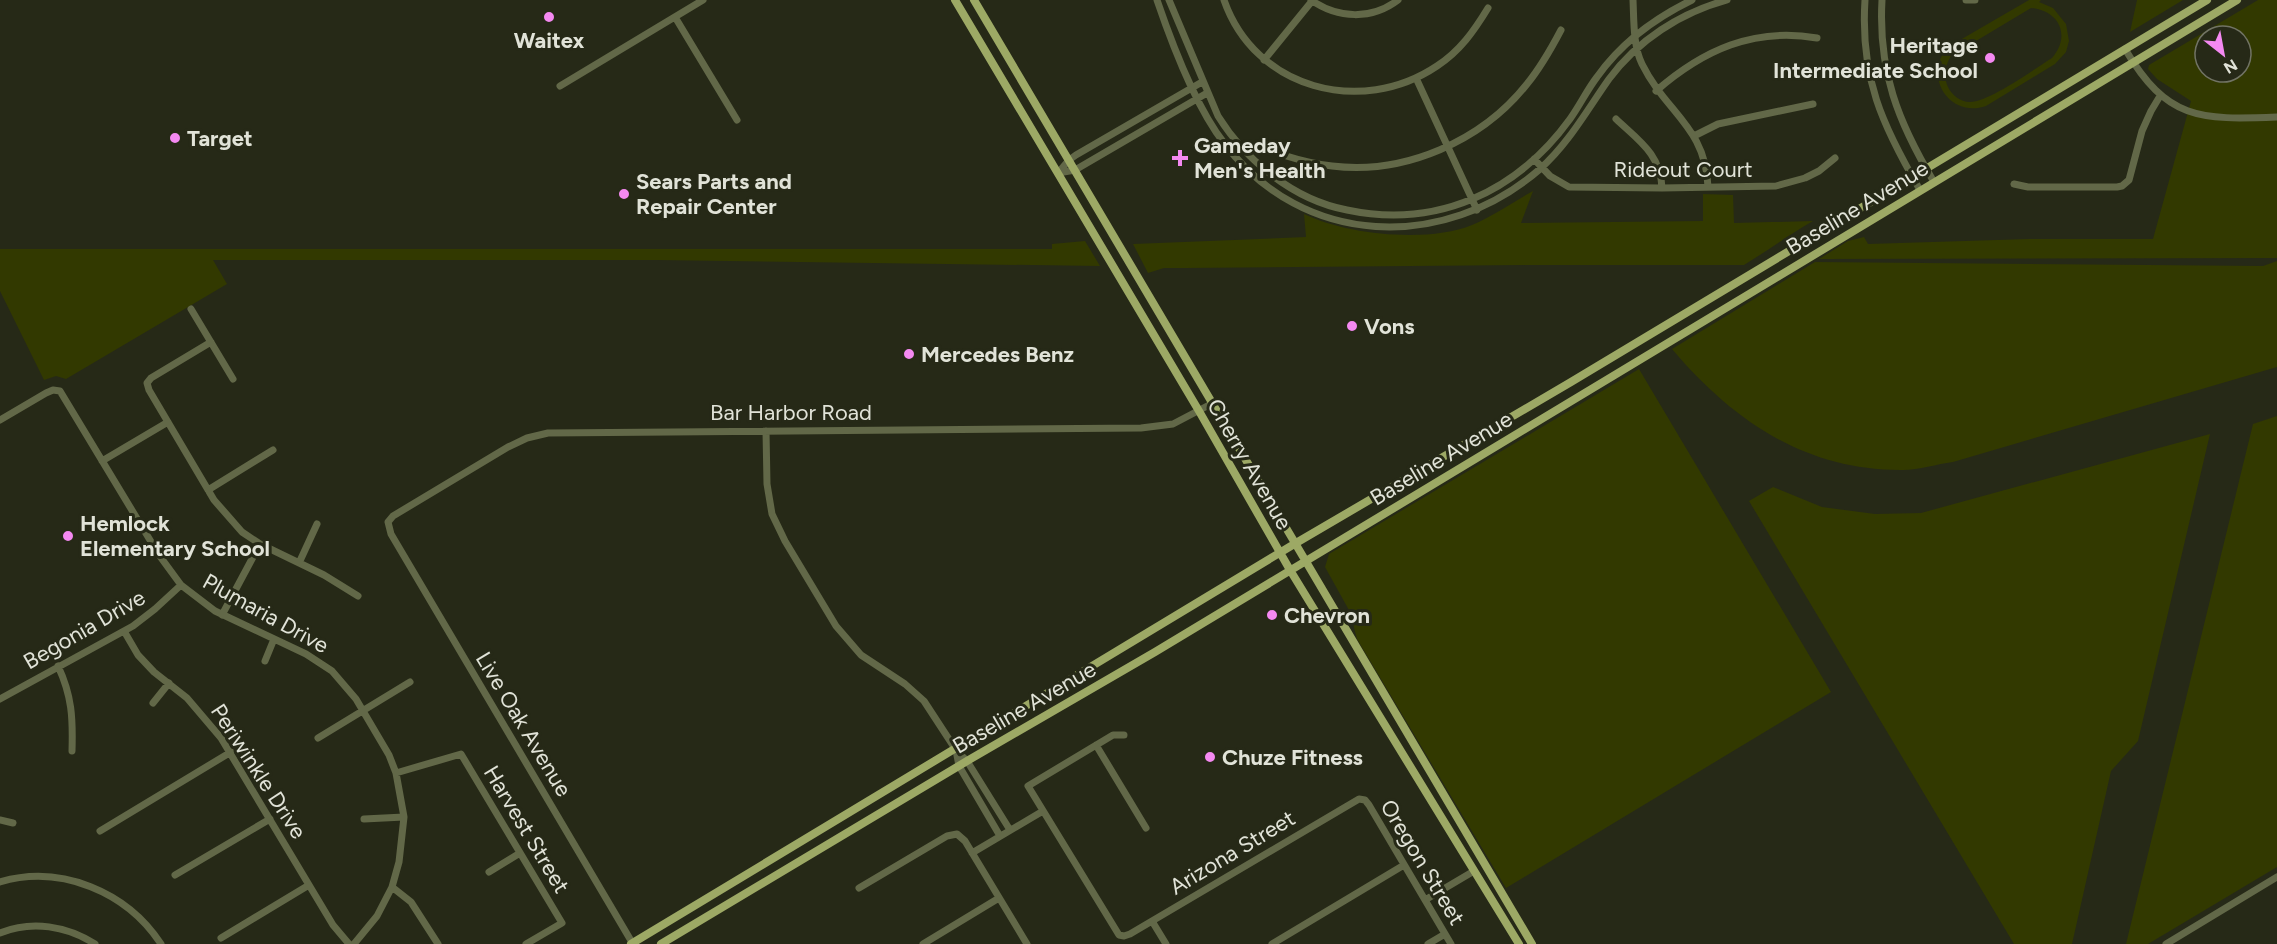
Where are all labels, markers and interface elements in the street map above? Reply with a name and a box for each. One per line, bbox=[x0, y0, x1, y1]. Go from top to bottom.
marker: Waitex bbox=[542, 10, 556, 24]
north arrow bbox=[2193, 24, 2253, 84]
place label: Waitex bbox=[514, 27, 584, 54]
place label: Heritage Intermediate School bbox=[1773, 32, 1978, 84]
marker: Heritage Intermediate School bbox=[1983, 51, 1997, 65]
text: N bbox=[2220, 55, 2241, 78]
place label: Target bbox=[187, 125, 253, 152]
marker: Target bbox=[168, 131, 182, 145]
place label: Gameday Men's Health bbox=[1194, 132, 1326, 184]
marker: Gameday Men's Health bbox=[1171, 149, 1189, 167]
street label: Baseline Avenue bbox=[1781, 154, 1933, 260]
street label: Rideout Court bbox=[1613, 156, 1753, 183]
place label: Sears Parts and Repair Center bbox=[636, 168, 792, 220]
marker: Sears Parts and Repair Center bbox=[617, 187, 631, 201]
place label: Vons bbox=[1364, 313, 1415, 340]
marker: Vons bbox=[1345, 319, 1359, 333]
place label: Mercedes Benz bbox=[921, 341, 1074, 368]
marker: Mercedes Benz bbox=[902, 347, 916, 361]
street label: Cherry Avenue bbox=[1201, 394, 1298, 534]
street label: Bar Harbor Road bbox=[710, 399, 872, 426]
street label: Baseline Avenue bbox=[1365, 405, 1517, 511]
place label: Hemlock Elementary School bbox=[80, 510, 270, 562]
marker: Hemlock Elementary School bbox=[61, 529, 75, 543]
street label: Plumaria Drive bbox=[198, 568, 333, 659]
street label: Begonia Drive bbox=[19, 584, 150, 675]
place label: Chevron bbox=[1284, 602, 1370, 629]
marker: Chevron bbox=[1265, 608, 1279, 622]
street label: Live Oak Avenue bbox=[470, 647, 577, 801]
street label: Baseline Avenue bbox=[948, 655, 1101, 759]
street label: Periwinkle Drive bbox=[205, 699, 312, 844]
place label: Chuze Fitness bbox=[1222, 744, 1363, 771]
marker: Chuze Fitness bbox=[1203, 750, 1217, 764]
street label: Harvest Street bbox=[478, 761, 575, 898]
street label: Oregon Street bbox=[1375, 795, 1471, 930]
street label: Arizona Street bbox=[1165, 804, 1300, 900]

